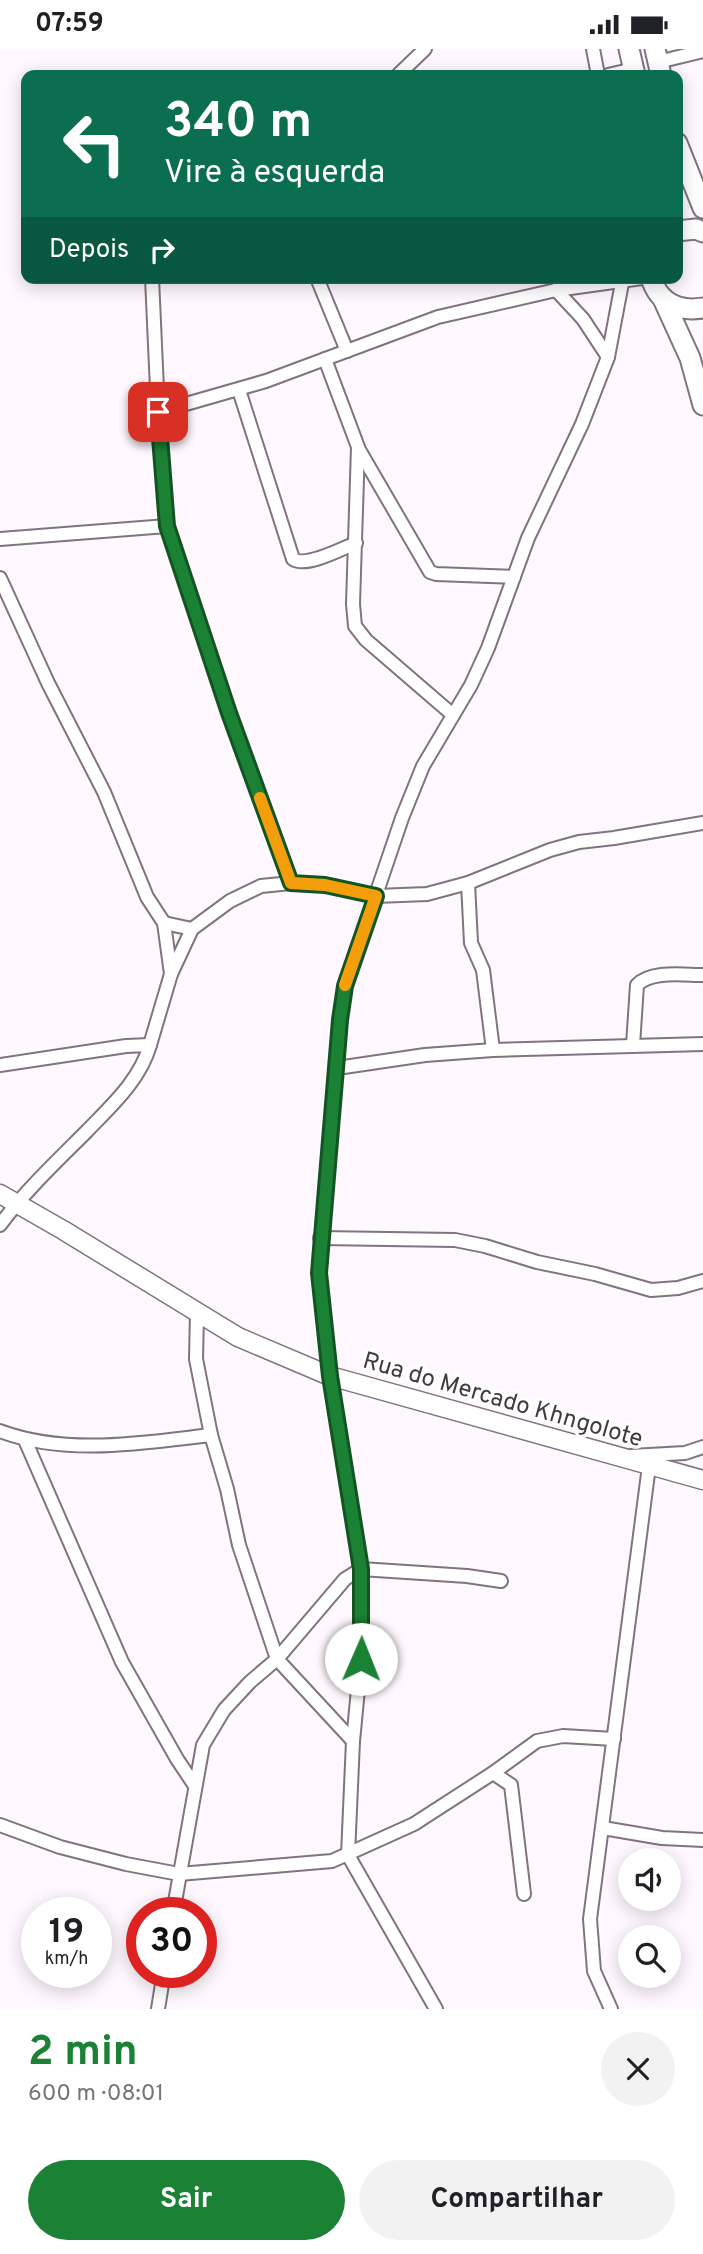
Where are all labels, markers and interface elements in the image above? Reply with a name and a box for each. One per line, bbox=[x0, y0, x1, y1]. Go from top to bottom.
text: 07:59 bbox=[35, 8, 104, 41]
text: 340 m bbox=[164, 93, 312, 155]
icon: left bbox=[49, 98, 140, 189]
text: Vire à esquerda bbox=[164, 154, 385, 194]
icon: right bbox=[143, 231, 181, 269]
text: Depois bbox=[49, 234, 129, 267]
pin bbox=[128, 382, 188, 442]
icon: arrive bbox=[139, 393, 177, 431]
street label: Rua do Mercado Khngolote bbox=[359, 1347, 646, 1455]
position arrow bbox=[324, 1622, 398, 1696]
map controls bbox=[618, 1848, 681, 1988]
button: sound bbox=[618, 1848, 681, 1911]
speed limit sign: 30 bbox=[126, 1897, 217, 1988]
text: 19 bbox=[49, 1911, 84, 1955]
button: search bbox=[618, 1925, 681, 1988]
text: km/h bbox=[45, 1948, 88, 1971]
text: 2 min bbox=[28, 2027, 138, 2080]
button: close bbox=[601, 2032, 675, 2106]
text: 600 m · 08:01 bbox=[28, 2080, 164, 2109]
button: Sair bbox=[28, 2160, 345, 2240]
button: Compartilhar bbox=[359, 2160, 675, 2240]

